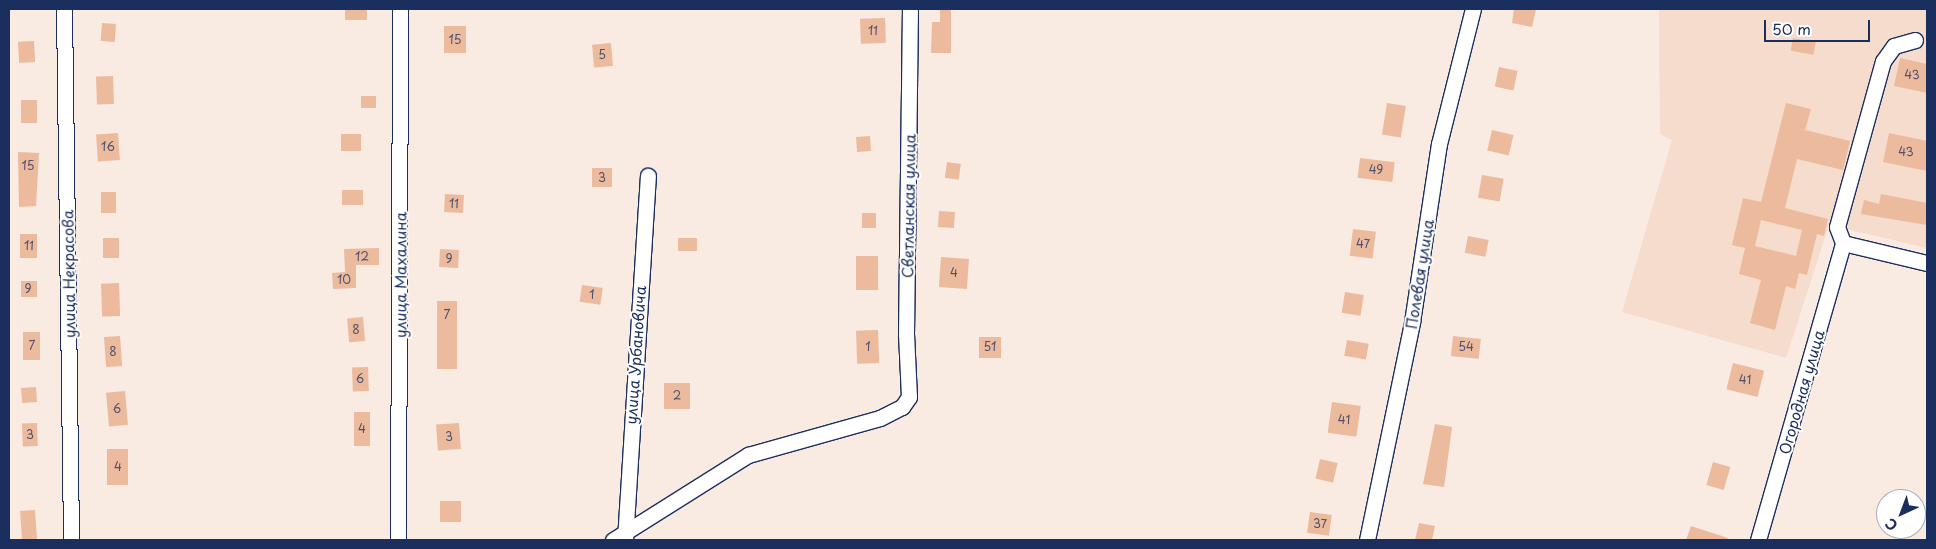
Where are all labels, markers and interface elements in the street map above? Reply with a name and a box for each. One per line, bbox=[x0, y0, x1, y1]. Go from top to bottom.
scale bar bbox=[1766, 10, 1872, 42]
text: 50 m bbox=[1772, 17, 1811, 40]
house number: 11 bbox=[868, 24, 878, 38]
house number: 15 bbox=[448, 33, 462, 47]
house number: 5 bbox=[598, 48, 606, 62]
house number: 43 bbox=[1904, 68, 1920, 82]
street label: Светланская улица bbox=[898, 133, 918, 279]
house number: 16 bbox=[101, 140, 115, 154]
house number: 43 bbox=[1898, 145, 1914, 159]
house number: 15 bbox=[21, 159, 35, 173]
house number: 49 bbox=[1369, 163, 1383, 177]
house number: 3 bbox=[598, 171, 606, 185]
house number: 11 bbox=[449, 197, 459, 211]
street label: улица Некрасова bbox=[58, 209, 78, 339]
street label: улица Махалина bbox=[391, 212, 409, 338]
street label: Полевая улица bbox=[1401, 218, 1437, 330]
house number: 47 bbox=[1356, 237, 1370, 251]
house number: 11 bbox=[24, 239, 34, 253]
house number: 12 bbox=[355, 250, 369, 264]
house number: 9 bbox=[445, 252, 453, 266]
house number: 4 bbox=[950, 266, 958, 280]
house number: 10 bbox=[337, 273, 351, 287]
house number: 9 bbox=[24, 282, 32, 296]
street label: улица Урбановича bbox=[621, 285, 649, 425]
house number: 1 bbox=[589, 288, 595, 302]
house number: 7 bbox=[444, 308, 450, 322]
house number: 8 bbox=[352, 323, 360, 337]
street label: Огородная улица bbox=[1775, 327, 1827, 457]
house number: 7 bbox=[29, 339, 35, 353]
house number: 1 bbox=[865, 340, 871, 354]
house number: 51 bbox=[984, 340, 996, 354]
house number: 54 bbox=[1458, 340, 1474, 354]
house number: 8 bbox=[109, 345, 117, 359]
house number: 6 bbox=[356, 372, 364, 386]
house number: 41 bbox=[1739, 373, 1751, 387]
house number: 2 bbox=[673, 389, 681, 403]
house number: 6 bbox=[113, 402, 121, 416]
house number: 41 bbox=[1338, 413, 1350, 427]
house number: 4 bbox=[358, 422, 366, 436]
house number: 3 bbox=[26, 428, 34, 442]
house number: 3 bbox=[445, 430, 453, 444]
house number: 4 bbox=[114, 460, 122, 474]
north arrow bbox=[1876, 489, 1926, 539]
text: С bbox=[1880, 513, 1902, 536]
house number: 37 bbox=[1313, 517, 1327, 531]

